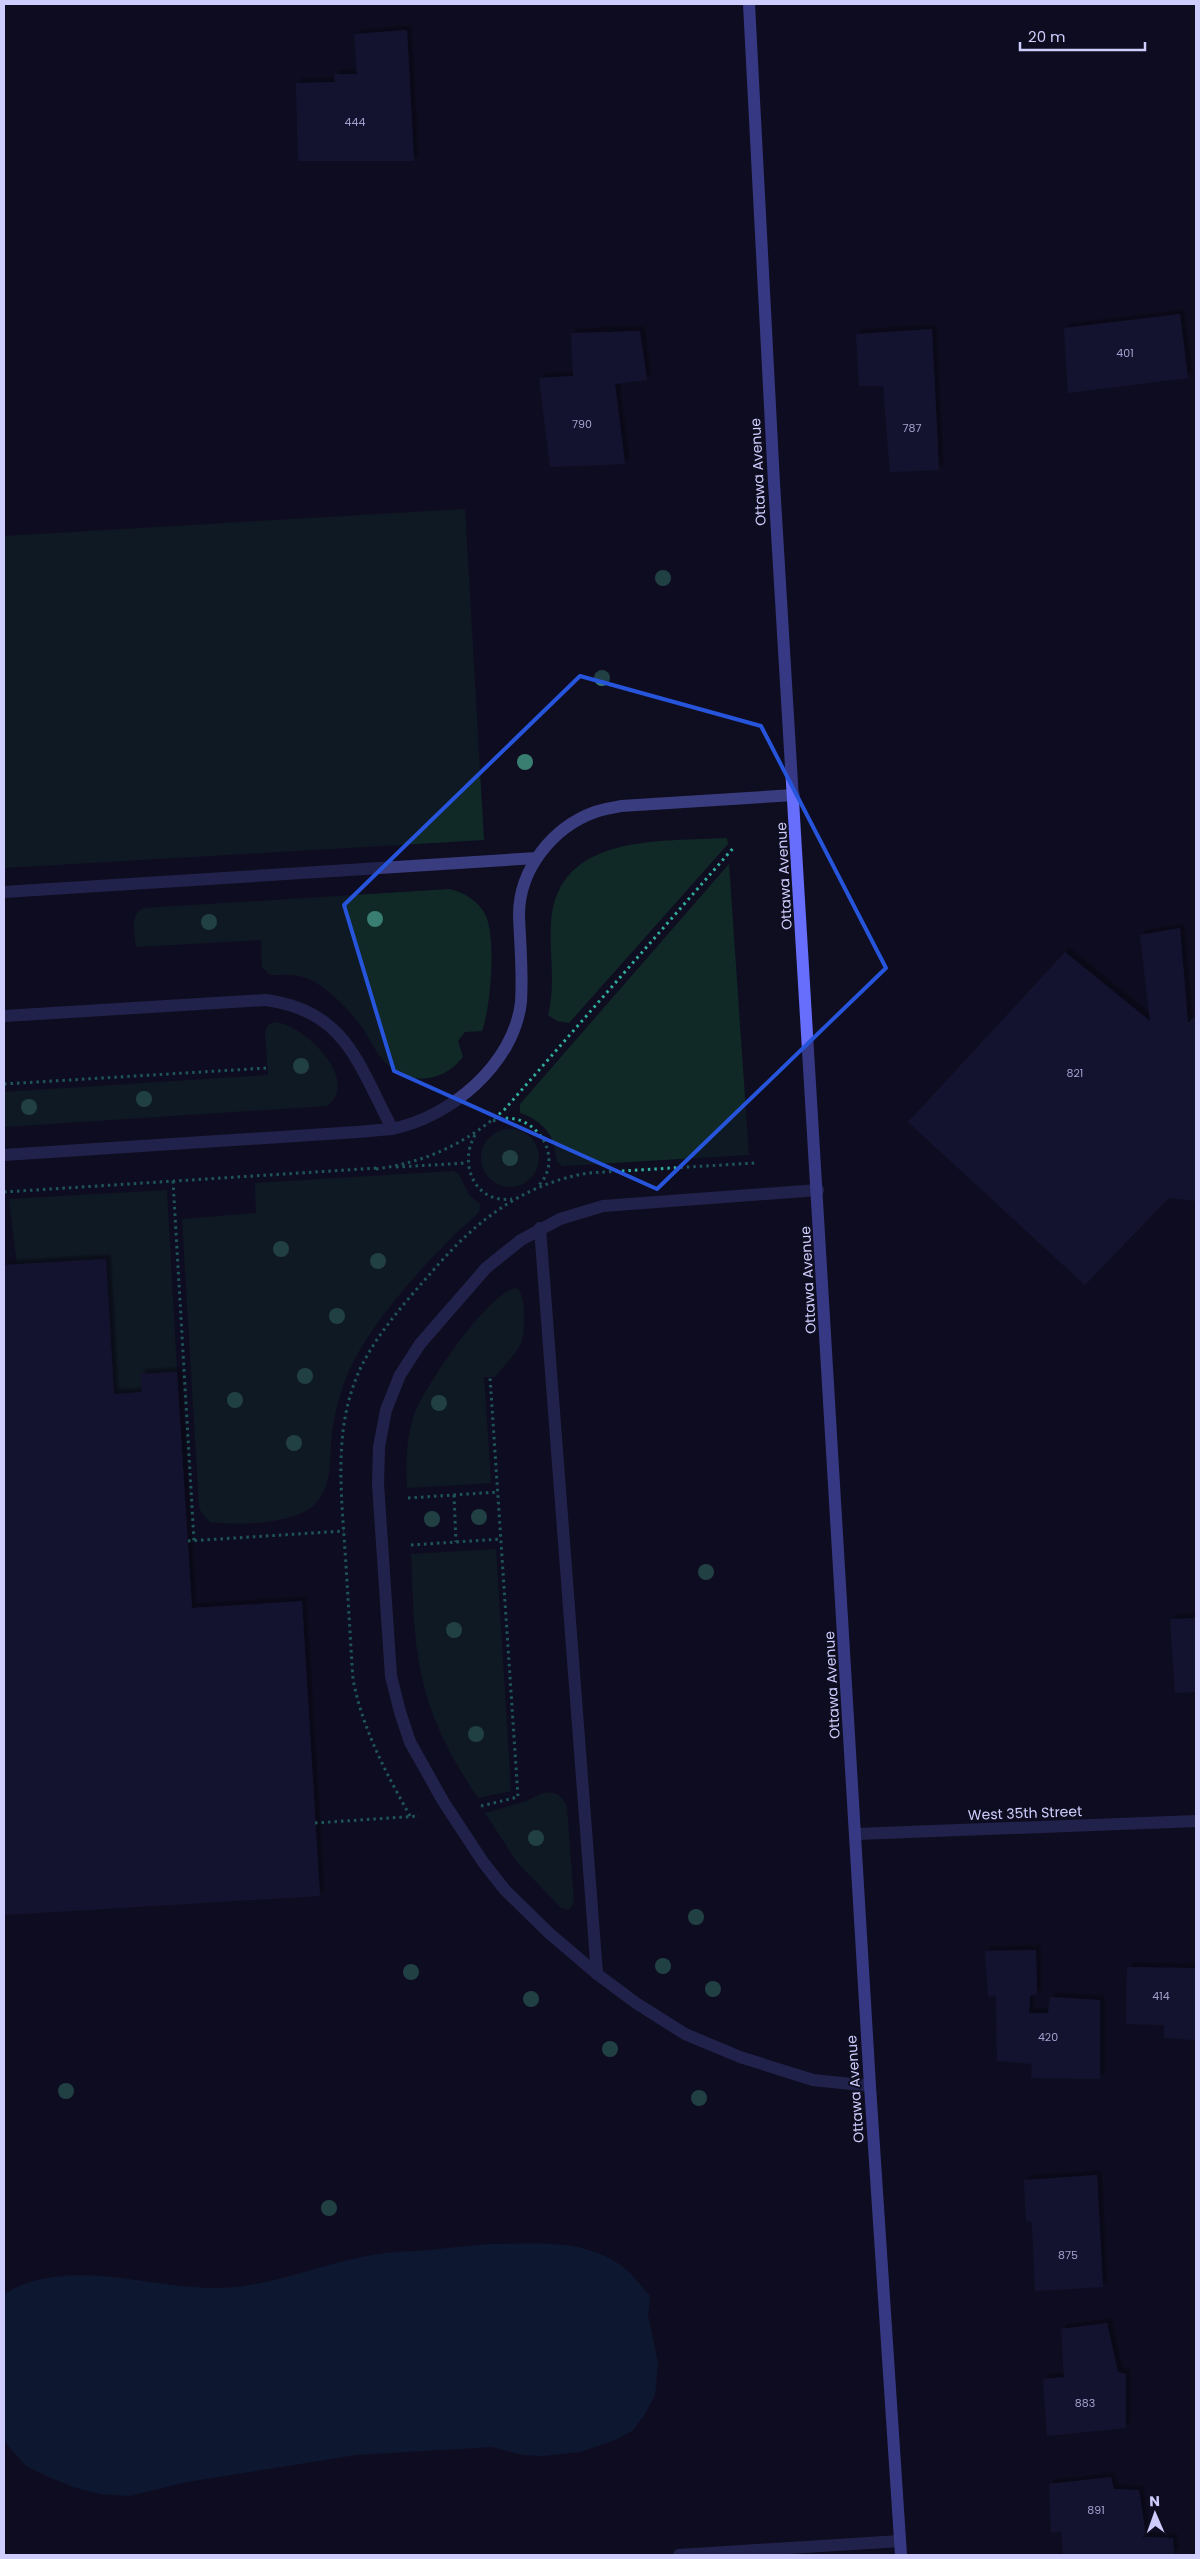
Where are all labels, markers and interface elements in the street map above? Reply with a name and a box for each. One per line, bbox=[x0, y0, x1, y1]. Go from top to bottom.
scale bar bbox=[1020, 20, 1145, 52]
text: 20 m bbox=[1028, 26, 1066, 47]
house number: 444 bbox=[345, 114, 365, 130]
house number: 401 bbox=[1116, 345, 1134, 361]
house number: 790 bbox=[572, 416, 592, 432]
street label: Ottawa Avenue bbox=[745, 417, 771, 526]
house number: 787 bbox=[903, 420, 921, 436]
street label: Ottawa Avenue bbox=[771, 821, 797, 930]
house number: 821 bbox=[1067, 1065, 1083, 1081]
street label: Ottawa Avenue bbox=[795, 1225, 821, 1334]
street label: Ottawa Avenue bbox=[819, 1630, 845, 1739]
street label: West 35th Street bbox=[968, 1801, 1082, 1825]
house number: 414 bbox=[1152, 1988, 1170, 2004]
house number: 420 bbox=[1038, 2029, 1058, 2045]
street label: Ottawa Avenue bbox=[841, 2034, 869, 2144]
house number: 875 bbox=[1058, 2247, 1078, 2263]
house number: 883 bbox=[1075, 2395, 1095, 2411]
north arrow bbox=[1130, 2489, 1180, 2539]
text: N bbox=[1149, 2491, 1160, 2511]
house number: 891 bbox=[1087, 2502, 1105, 2518]

